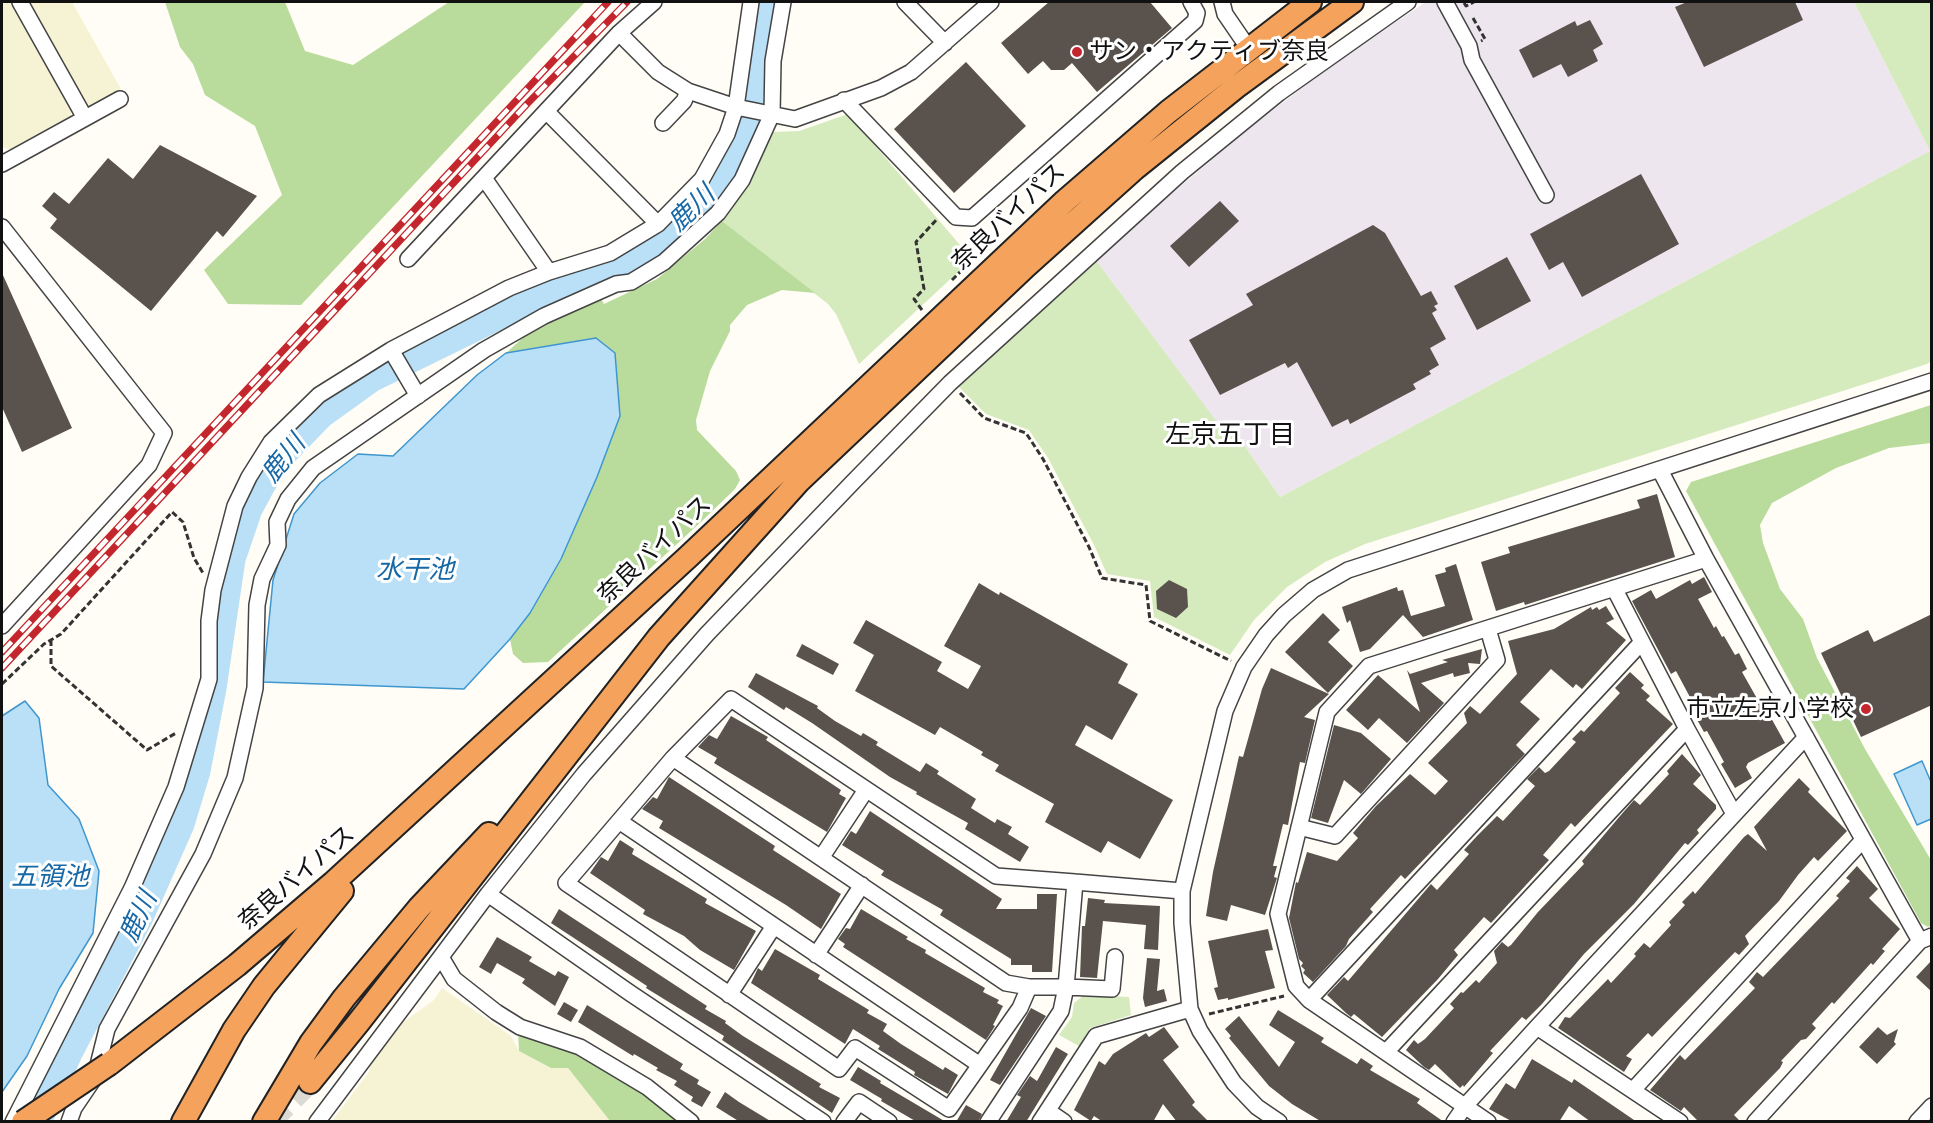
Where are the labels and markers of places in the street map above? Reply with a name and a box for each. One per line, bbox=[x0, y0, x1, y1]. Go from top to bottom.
place label: サン・アクティブ奈良 bbox=[1089, 38, 1329, 66]
marker: サン・アクティブ奈良 bbox=[1070, 45, 1084, 59]
place label: 市立左京小学校 bbox=[1686, 695, 1854, 723]
marker: 市立左京小学校 bbox=[1859, 702, 1873, 716]

